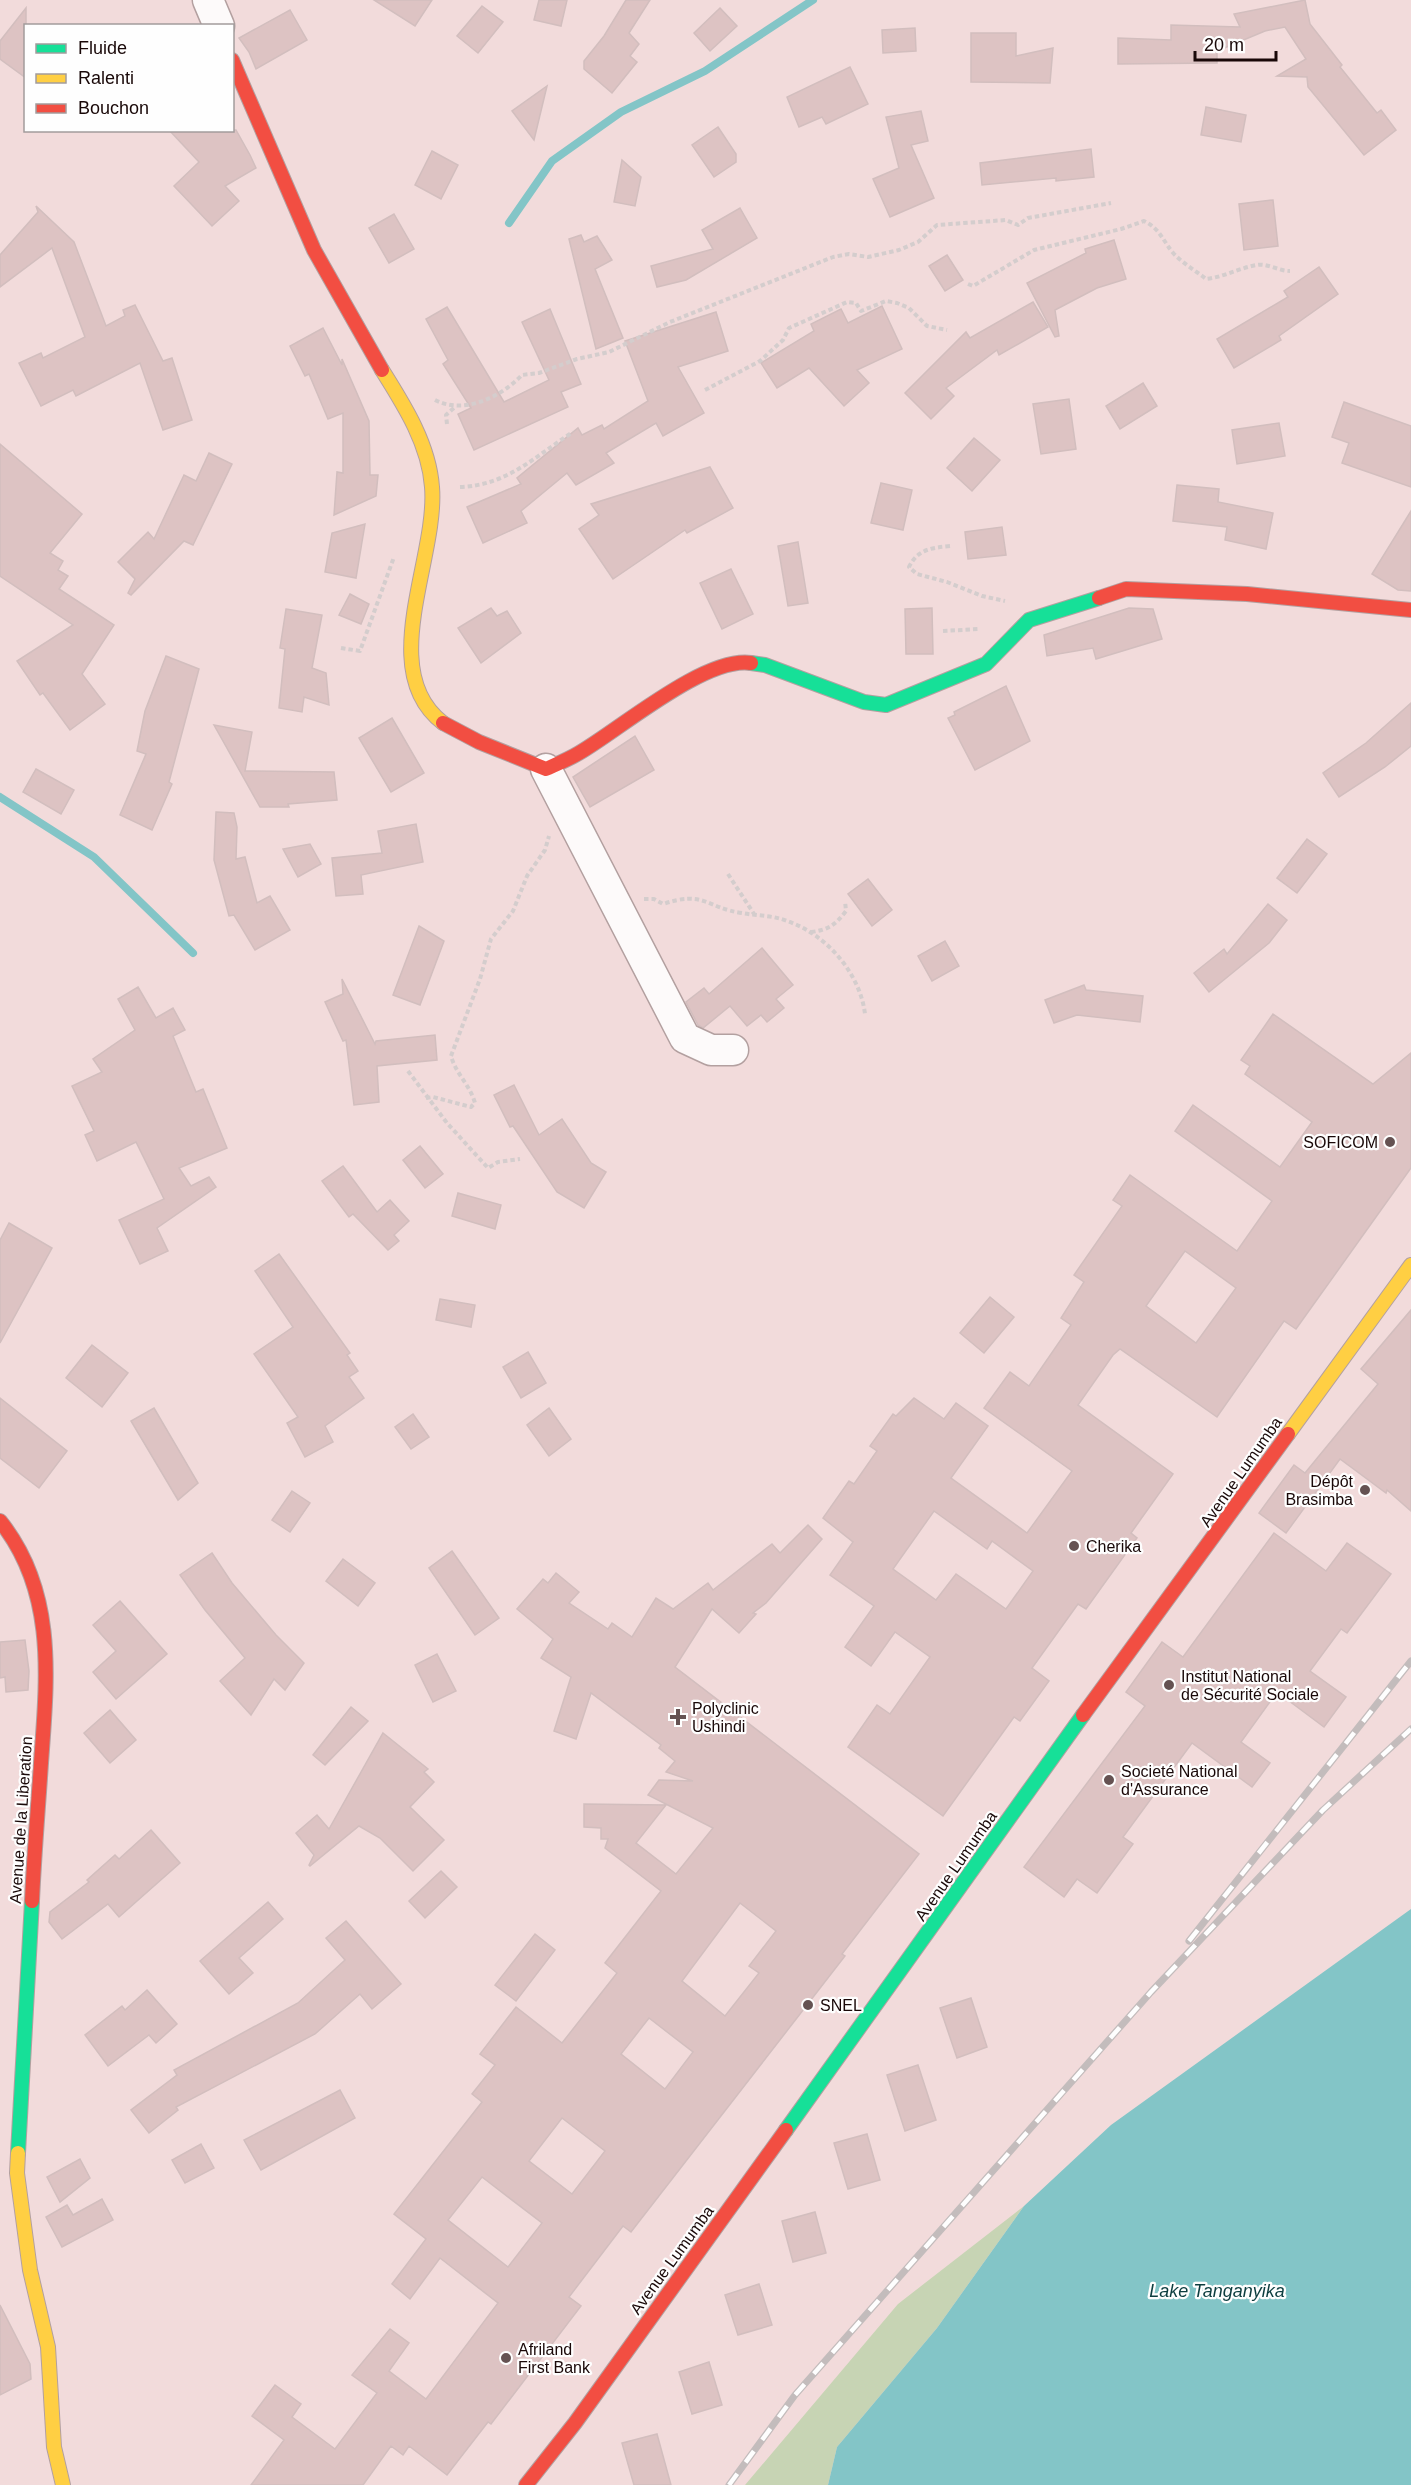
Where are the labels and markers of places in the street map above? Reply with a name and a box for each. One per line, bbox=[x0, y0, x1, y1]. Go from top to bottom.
place label: SOFICOM bbox=[1303, 1134, 1378, 1151]
marker: SOFICOM bbox=[1383, 1135, 1397, 1149]
place label: Dépôt Brasimba bbox=[1285, 1473, 1354, 1508]
marker: Dépôt Brasimba bbox=[1358, 1483, 1372, 1497]
place label: Cherika bbox=[1086, 1538, 1141, 1555]
marker: Cherika bbox=[1067, 1539, 1081, 1553]
place label: Institut National de Sécurité Sociale bbox=[1181, 1668, 1319, 1703]
marker: Institut National de Sécurité Sociale bbox=[1162, 1678, 1176, 1692]
place label: Polyclinic Ushindi bbox=[692, 1700, 759, 1735]
marker: Polyclinic Ushindi bbox=[669, 1708, 687, 1726]
place label: Societé National d'Assurance bbox=[1121, 1763, 1238, 1798]
marker: Societé National d'Assurance bbox=[1102, 1773, 1116, 1787]
place label: SNEL bbox=[820, 1997, 862, 2014]
marker: SNEL bbox=[801, 1998, 815, 2012]
place label: Afriland First Bank bbox=[518, 2341, 591, 2376]
marker: Afriland First Bank bbox=[499, 2351, 513, 2365]

